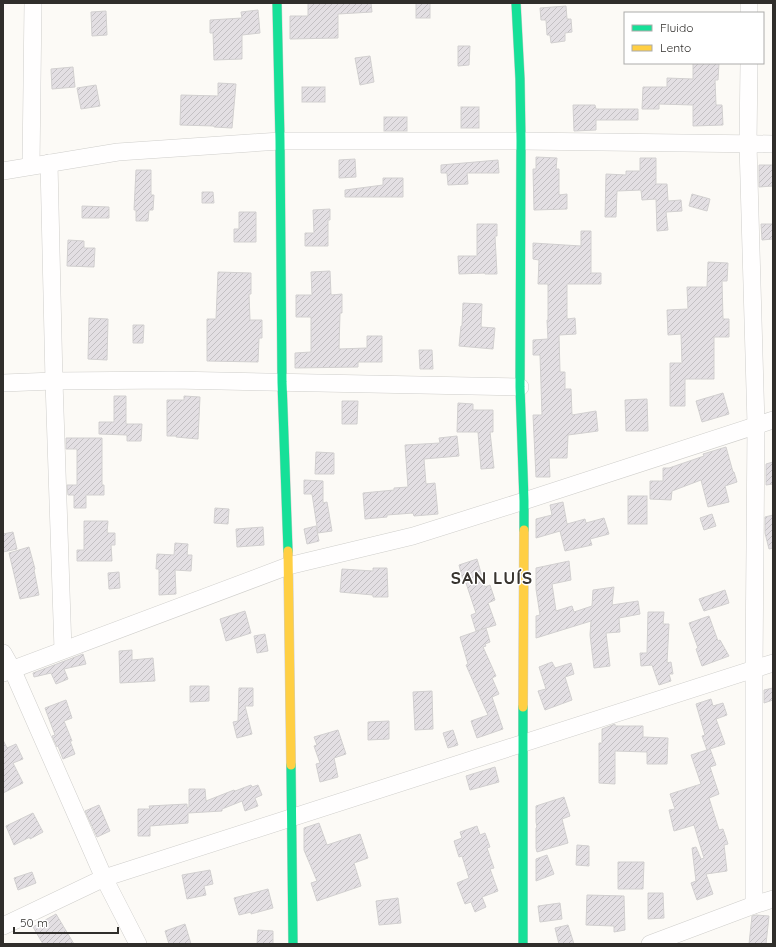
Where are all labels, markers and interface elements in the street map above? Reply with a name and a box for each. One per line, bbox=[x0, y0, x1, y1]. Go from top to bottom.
legend bbox=[624, 12, 764, 64]
text: Fluido bbox=[660, 20, 693, 35]
text: Lento bbox=[660, 40, 691, 55]
district label: SAN LUÍS bbox=[451, 567, 533, 588]
scale bar bbox=[14, 909, 118, 935]
text: 50 m bbox=[20, 915, 48, 930]

